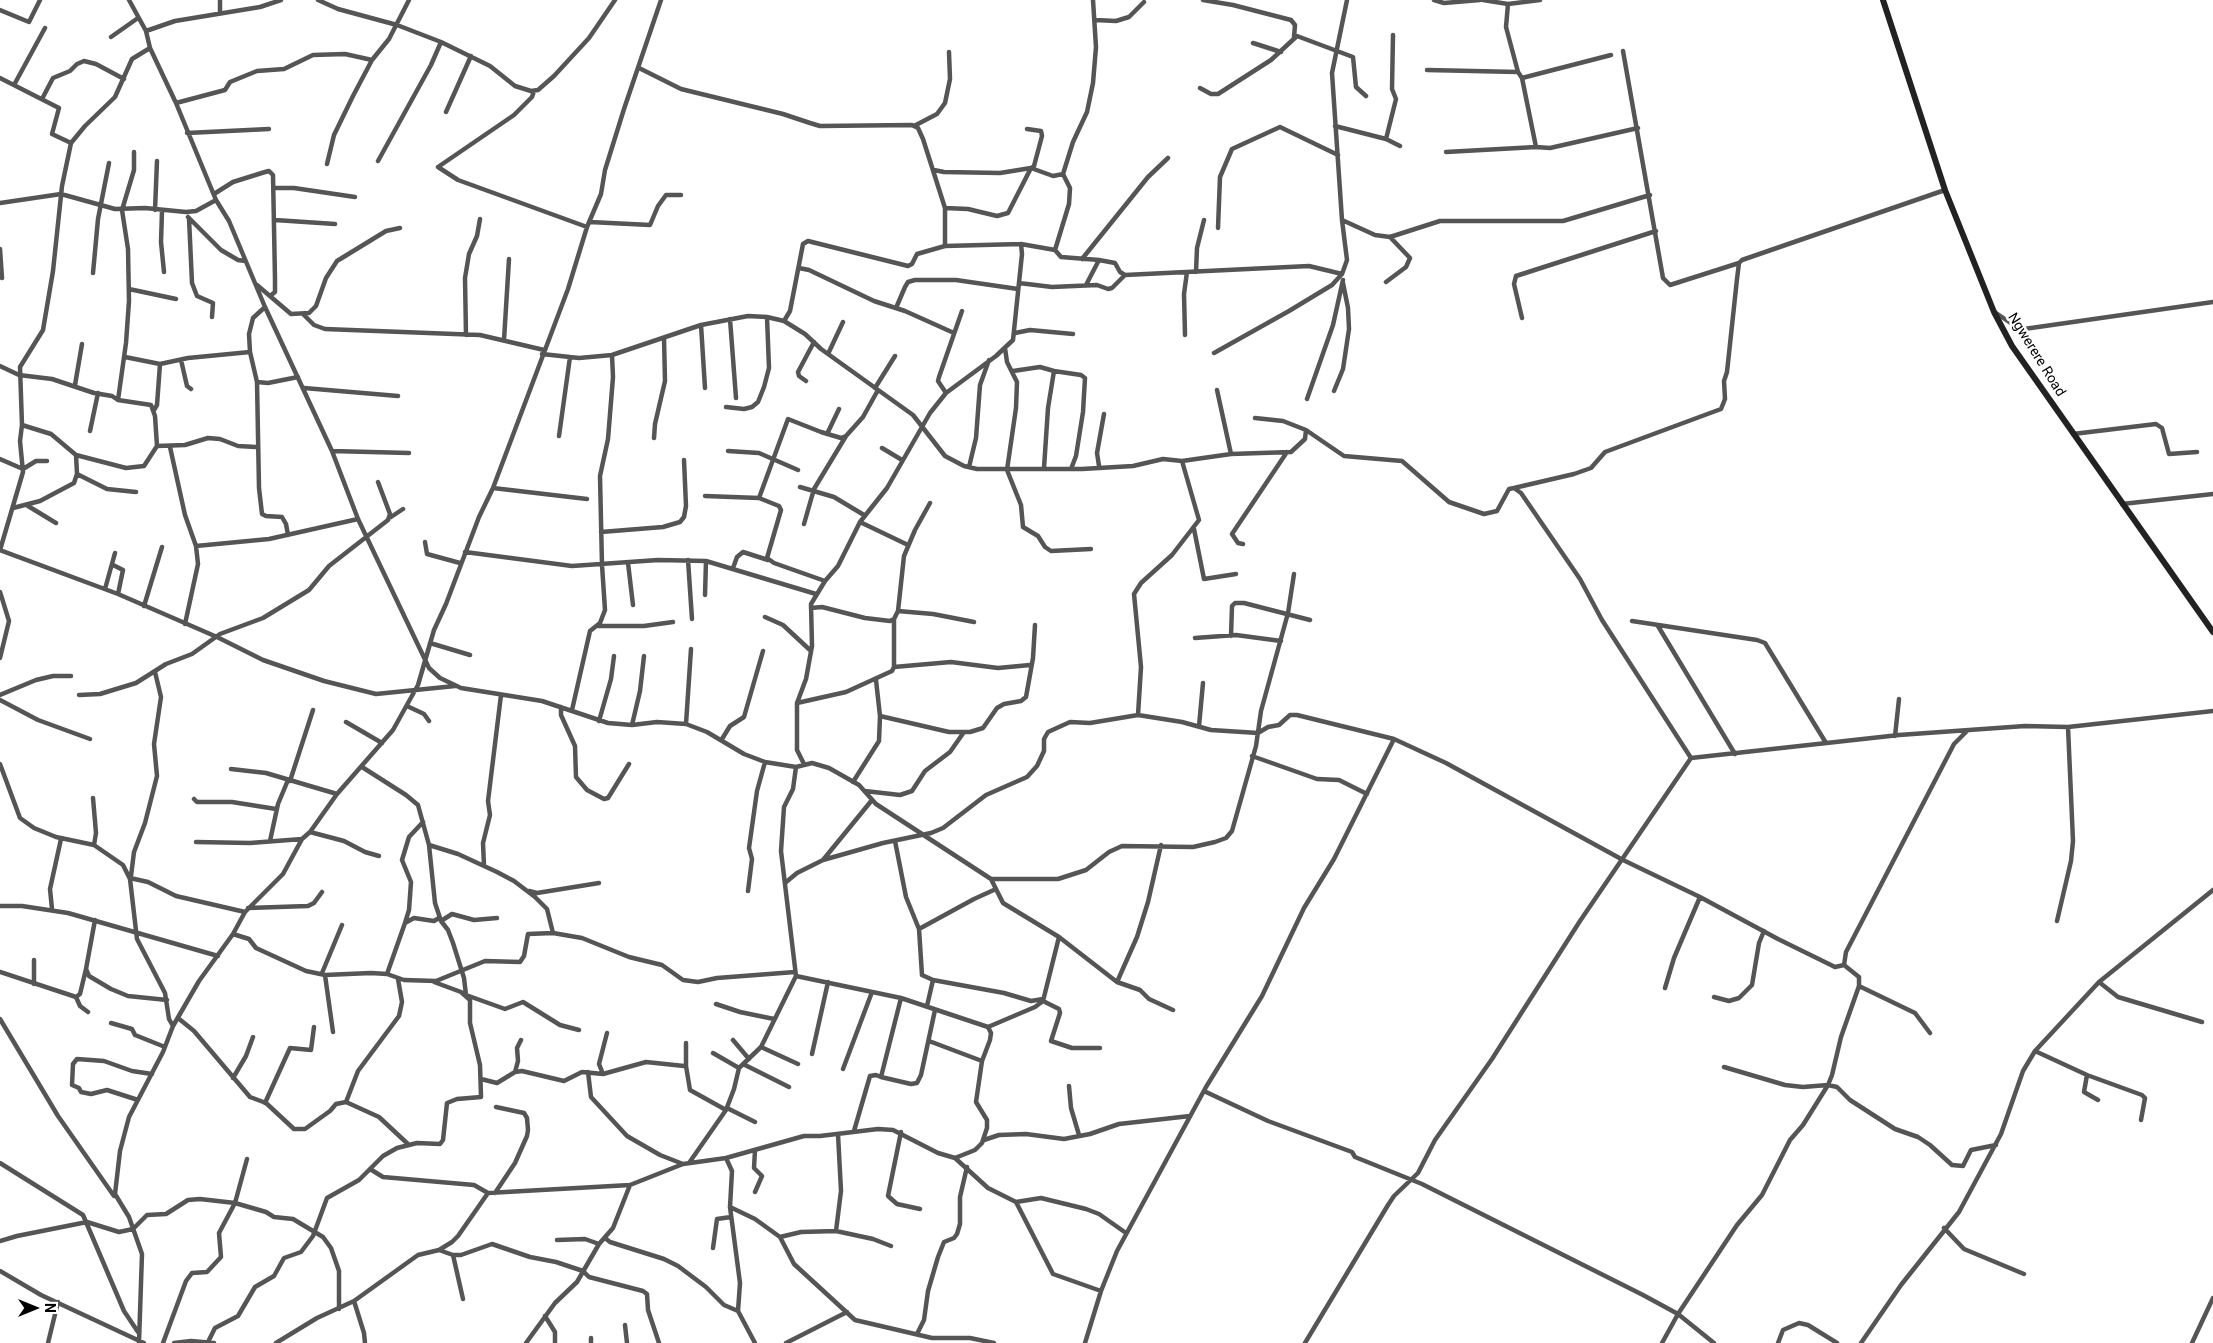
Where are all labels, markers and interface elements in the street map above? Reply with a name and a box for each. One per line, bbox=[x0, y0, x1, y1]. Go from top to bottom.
street label: Ngwerere Road bbox=[2004, 310, 2068, 400]
north arrow bbox=[10, 1283, 60, 1333]
text: N bbox=[42, 1303, 58, 1313]

